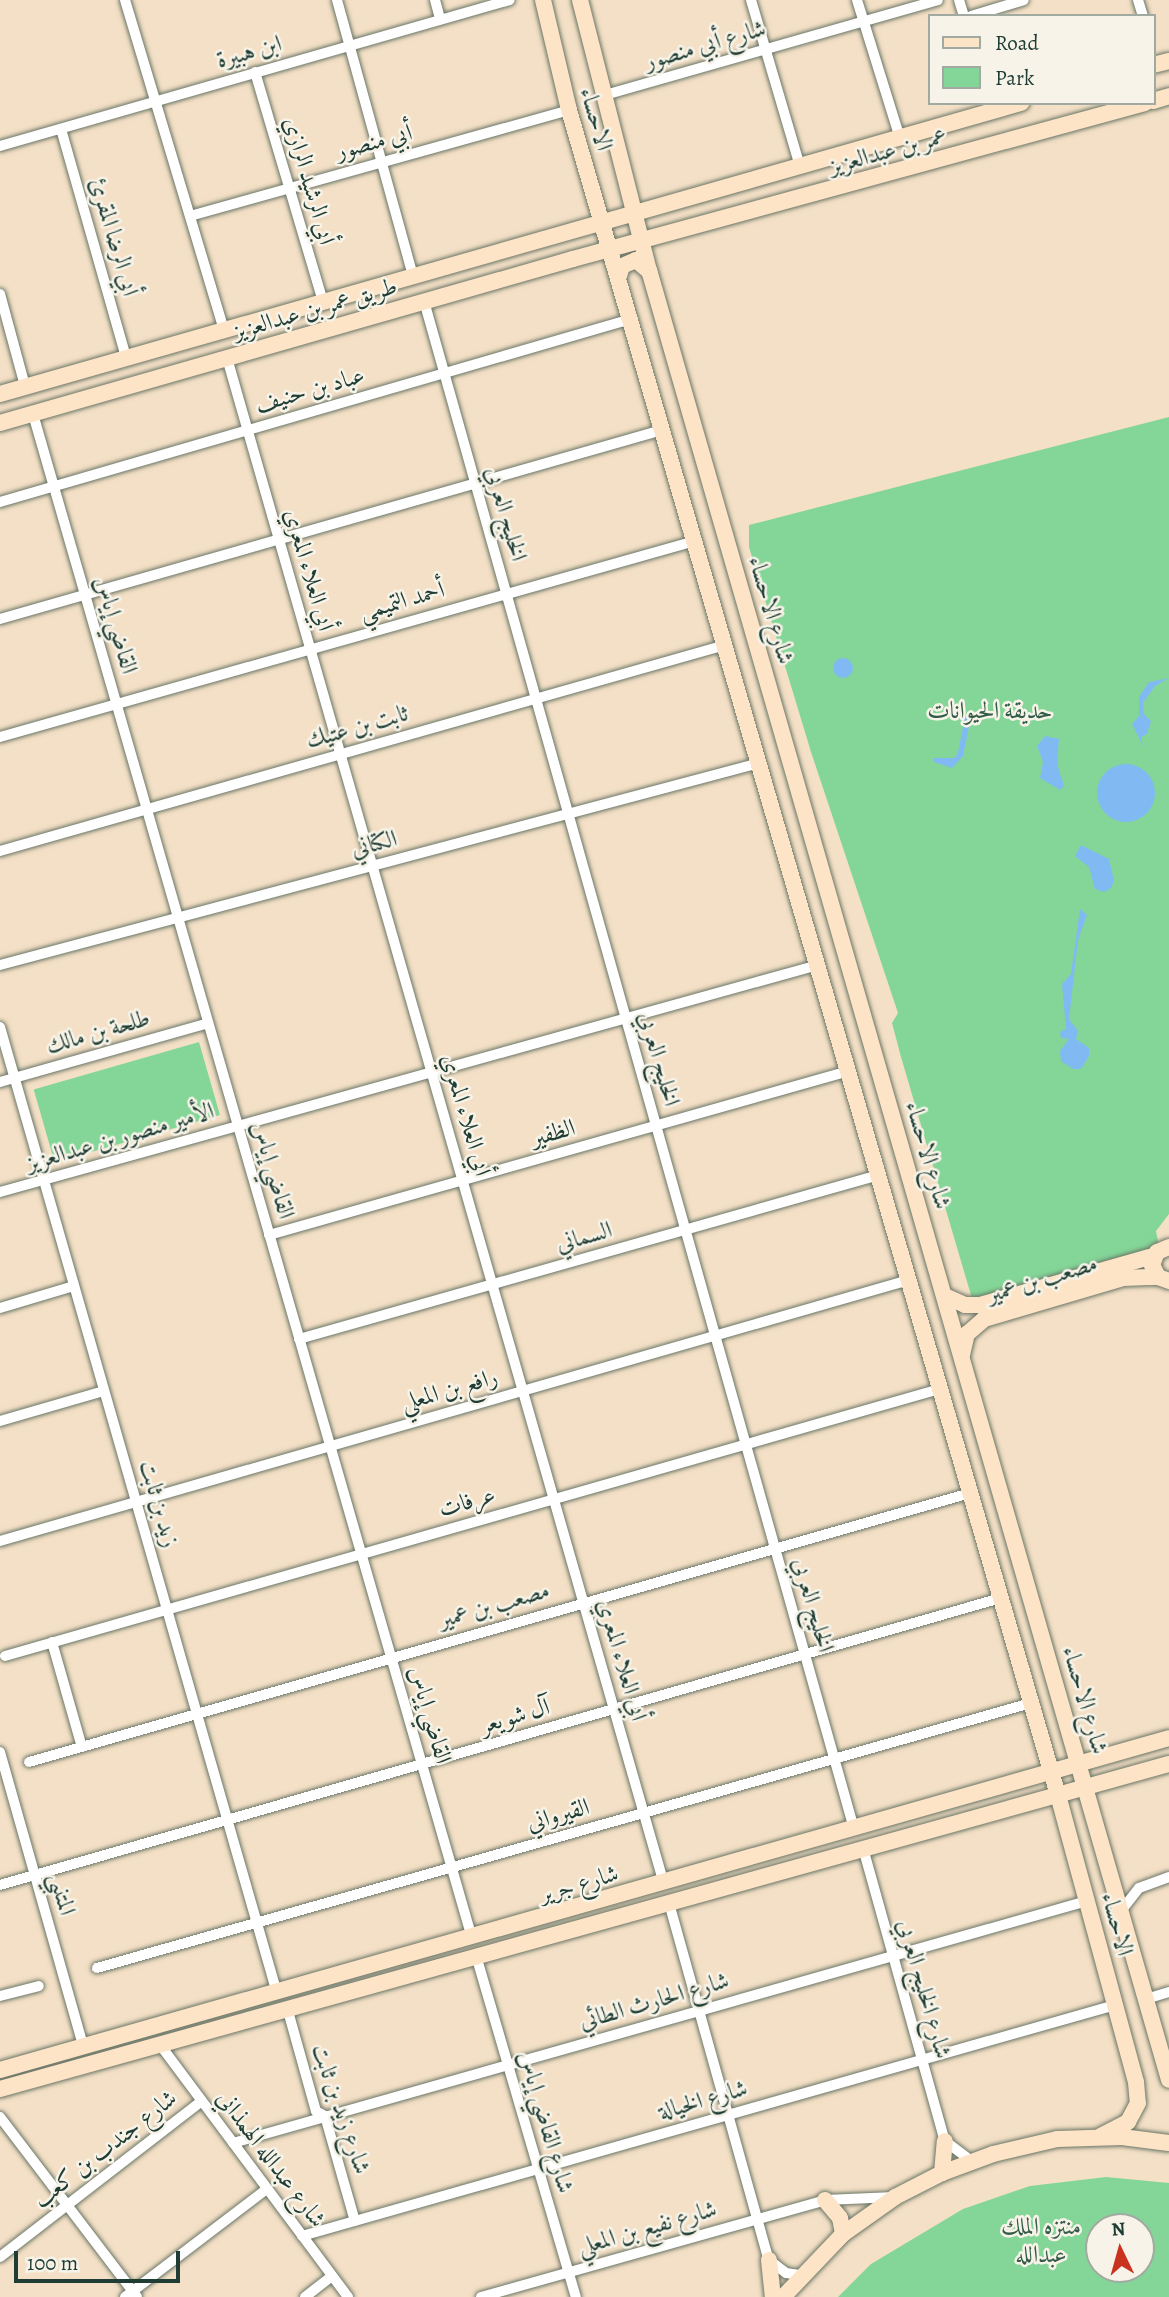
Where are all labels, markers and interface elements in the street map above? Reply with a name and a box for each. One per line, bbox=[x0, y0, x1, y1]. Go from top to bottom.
street label: شارع أبي منصور bbox=[641, 14, 769, 76]
legend bbox=[928, 14, 1155, 105]
street label: ابن هبيرة bbox=[213, 29, 285, 75]
text: Road bbox=[995, 29, 1039, 57]
text: Park bbox=[995, 64, 1034, 92]
street label: الاحساء bbox=[573, 84, 619, 154]
street label: أبي الرشيد الرازي bbox=[277, 114, 341, 248]
street label: أبي منصور bbox=[332, 118, 416, 166]
street label: عمر بن عبدالعزيز bbox=[826, 121, 950, 181]
street label: أبي الرضا المقرئ bbox=[83, 175, 145, 299]
street label: طريق عمر بن عبدالعزيز bbox=[229, 272, 401, 346]
street label: عباد بن حنيف bbox=[252, 361, 368, 419]
street label: الخليج العربي bbox=[479, 463, 533, 565]
street label: أبي العلاء المعري bbox=[278, 506, 340, 634]
street label: شارع الاحساء bbox=[742, 553, 800, 667]
street label: القاضي إياس bbox=[88, 573, 144, 677]
street label: أحمد التميمي bbox=[356, 575, 448, 627]
park label: حديقة الحيوانات bbox=[927, 697, 1053, 725]
street label: ثابت بن عتيك bbox=[303, 699, 411, 755]
street label: الكتاني bbox=[348, 824, 400, 864]
street label: طلحة بن مالك bbox=[43, 1003, 153, 1061]
street label: الخليج العربي bbox=[632, 1008, 686, 1110]
street label: أبي العلاء المعري bbox=[435, 1051, 497, 1179]
street label: الأمير منصور بن عبدالعزيز bbox=[23, 1096, 217, 1178]
street label: شارع الاحساء bbox=[899, 1098, 957, 1212]
street label: الظفير bbox=[527, 1113, 579, 1153]
street label: القاضي إياس bbox=[245, 1118, 301, 1222]
street label: السماني bbox=[553, 1215, 615, 1259]
street label: مصعب بن عمير bbox=[983, 1249, 1101, 1309]
street label: رافع بن المعلي bbox=[397, 1362, 501, 1418]
street label: زيد بن ثابت bbox=[133, 1457, 185, 1551]
street label: عرفات bbox=[435, 1480, 499, 1524]
street label: الخليج العربي bbox=[786, 1554, 840, 1656]
street label: مصعب بن عمير bbox=[435, 1575, 553, 1635]
street label: أبي العلاء المعري bbox=[591, 1596, 653, 1724]
street label: شارع الاحساء bbox=[1056, 1643, 1114, 1757]
street label: القاضي إياس bbox=[402, 1663, 458, 1767]
street label: آل شويعر bbox=[477, 1692, 553, 1740]
street label: القيرواني bbox=[523, 1792, 593, 1838]
street label: شارع جرير bbox=[536, 1859, 622, 1909]
street label: المتنبي bbox=[42, 1869, 82, 1919]
street label: الاحساء bbox=[1095, 1889, 1139, 1959]
street label: شارع الخليج العربي bbox=[890, 1916, 958, 2062]
street label: شارع الحارث الطائي bbox=[576, 1966, 732, 2036]
street label: شارع زيد بن ثابت bbox=[305, 2040, 377, 2178]
street label: شارع القاضي إياس bbox=[512, 2048, 580, 2196]
street label: شارع الخيالة bbox=[655, 2074, 751, 2126]
street label: شارع جندب بن كعب bbox=[27, 2084, 183, 2214]
street label: شارع عبدالله الهمذاني bbox=[210, 2085, 332, 2233]
street label: شارع نفيع بن المعلي bbox=[574, 2194, 720, 2262]
park label: منتزه الملك عبدالله bbox=[1001, 2213, 1081, 2269]
north arrow bbox=[1085, 2213, 1155, 2283]
text: N bbox=[1110, 2216, 1126, 2243]
scale bar bbox=[18, 2238, 184, 2282]
text: 100 m bbox=[27, 2249, 78, 2277]

